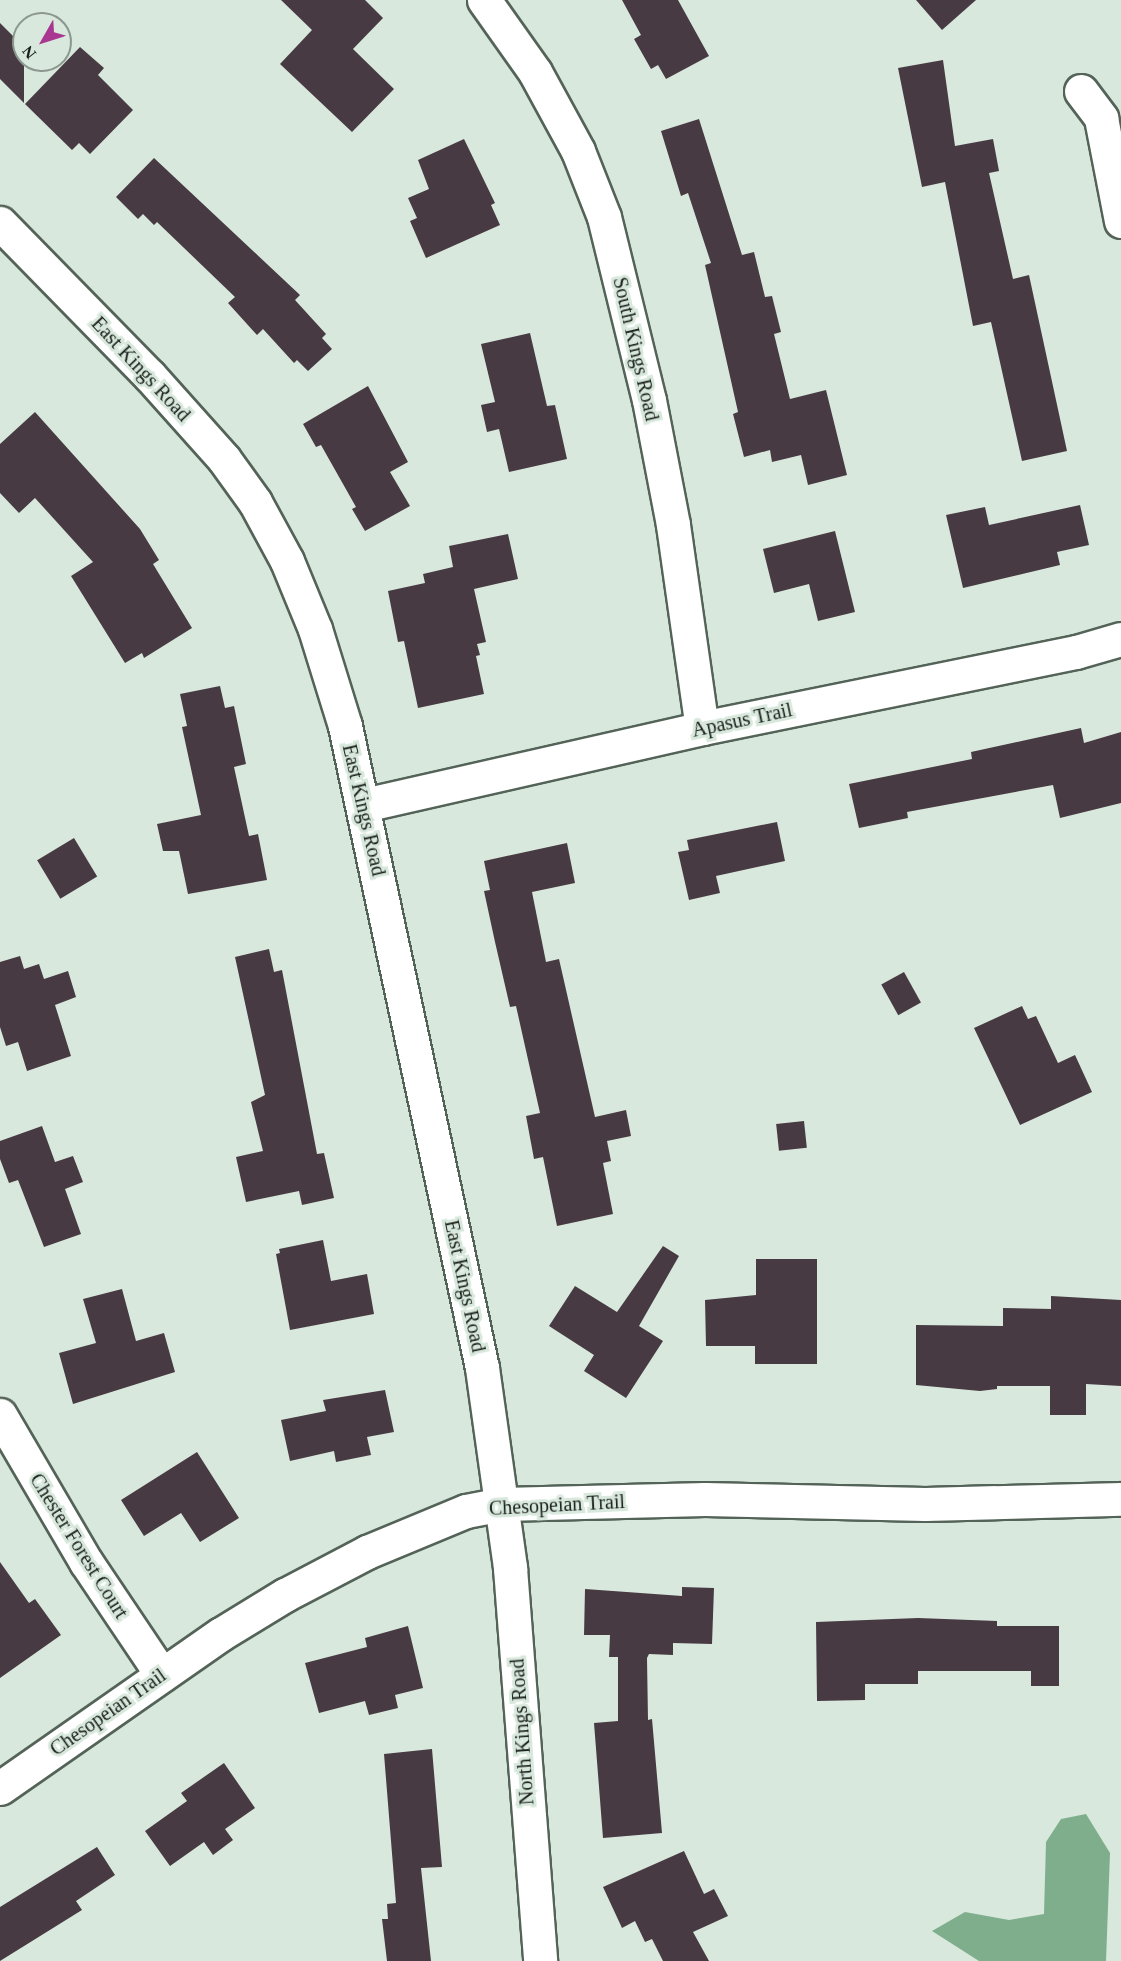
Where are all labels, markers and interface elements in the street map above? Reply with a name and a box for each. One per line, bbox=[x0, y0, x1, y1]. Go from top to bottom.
north arrow bbox=[12, 12, 72, 72]
text: N bbox=[19, 43, 39, 62]
street label: South Kings Road bbox=[608, 275, 664, 423]
street label: East Kings Road bbox=[86, 312, 196, 426]
street label: Apasus Trail bbox=[690, 698, 794, 742]
street label: East Kings Road bbox=[337, 742, 391, 878]
street label: East Kings Road bbox=[439, 1218, 491, 1354]
street label: Chester Forest Court bbox=[25, 1469, 133, 1623]
street label: Chesopeian Trail bbox=[488, 1489, 626, 1521]
street label: North Kings Road bbox=[505, 1658, 539, 1806]
street label: Chesopeian Trail bbox=[45, 1663, 171, 1761]

